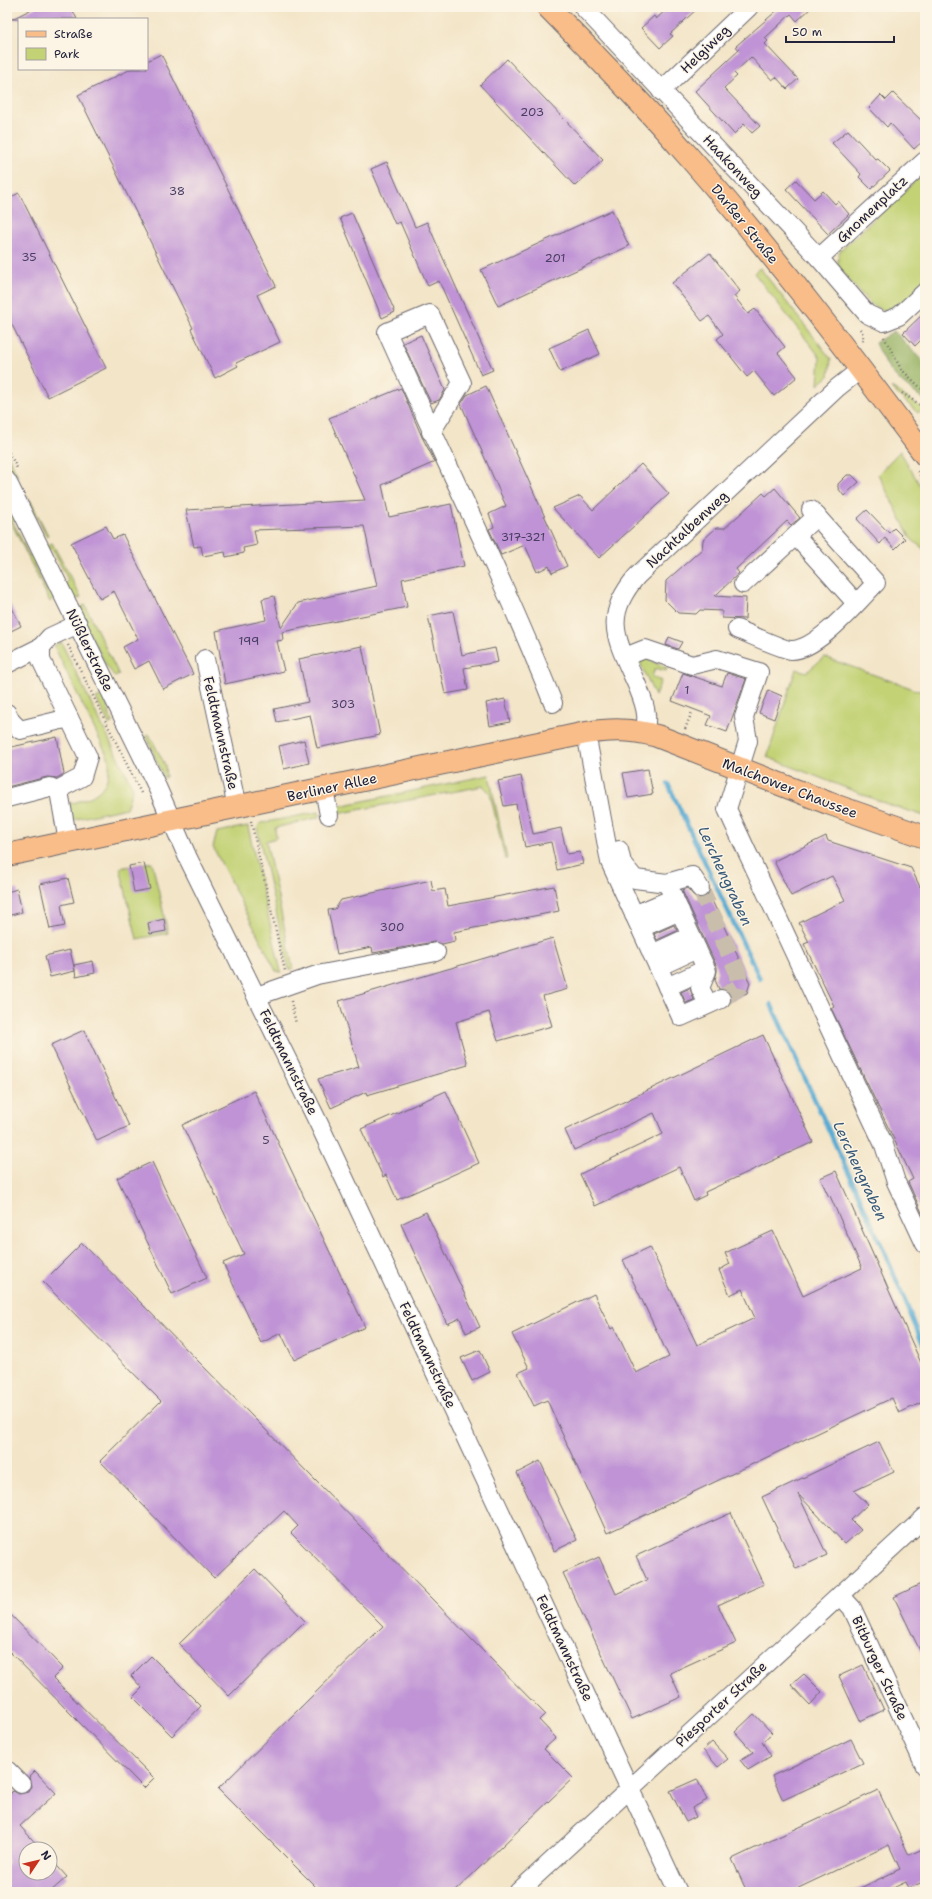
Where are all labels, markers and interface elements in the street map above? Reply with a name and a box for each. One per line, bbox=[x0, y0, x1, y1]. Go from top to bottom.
legend bbox=[18, 18, 148, 70]
scale bar bbox=[786, 18, 894, 44]
street label: Helgiweg bbox=[676, 21, 734, 77]
text: 50 m bbox=[792, 24, 822, 40]
text: Straße bbox=[54, 26, 93, 42]
text: Park bbox=[54, 46, 80, 62]
house number: 203 bbox=[520, 104, 544, 120]
street label: Haakonweg bbox=[699, 131, 767, 201]
street label: Gnomenplatz bbox=[833, 171, 911, 247]
street label: Darßer Straße bbox=[707, 181, 783, 268]
house number: 38 bbox=[169, 183, 185, 199]
house number: 35 bbox=[21, 249, 37, 265]
house number: 201 bbox=[544, 250, 566, 266]
street label: Nachtalbenweg bbox=[642, 486, 732, 572]
house number: 317-321 bbox=[501, 529, 545, 545]
street label: Nüßlerstraße bbox=[62, 606, 118, 695]
house number: 199 bbox=[239, 633, 259, 649]
street label: Feldtmannstraße bbox=[199, 675, 243, 791]
house number: 1 bbox=[684, 682, 690, 698]
house number: 303 bbox=[331, 696, 355, 712]
street label: Malchower Chaussee bbox=[720, 754, 860, 822]
street label: Berliner Allee bbox=[285, 769, 379, 805]
water label: Lerchengraben bbox=[693, 823, 757, 929]
house number: 300 bbox=[380, 919, 404, 935]
street label: Feldtmannstraße bbox=[256, 1006, 322, 1118]
water label: Lerchengraben bbox=[828, 1118, 892, 1224]
house number: 5 bbox=[262, 1132, 270, 1148]
street label: Feldtmannstraße bbox=[395, 1299, 461, 1411]
street label: Feldtmannstraße bbox=[532, 1592, 598, 1704]
street label: Bitburger Straße bbox=[848, 1613, 912, 1723]
street label: Piesporter Straße bbox=[672, 1657, 771, 1751]
north arrow bbox=[18, 1841, 58, 1881]
text: N bbox=[37, 1848, 55, 1864]

